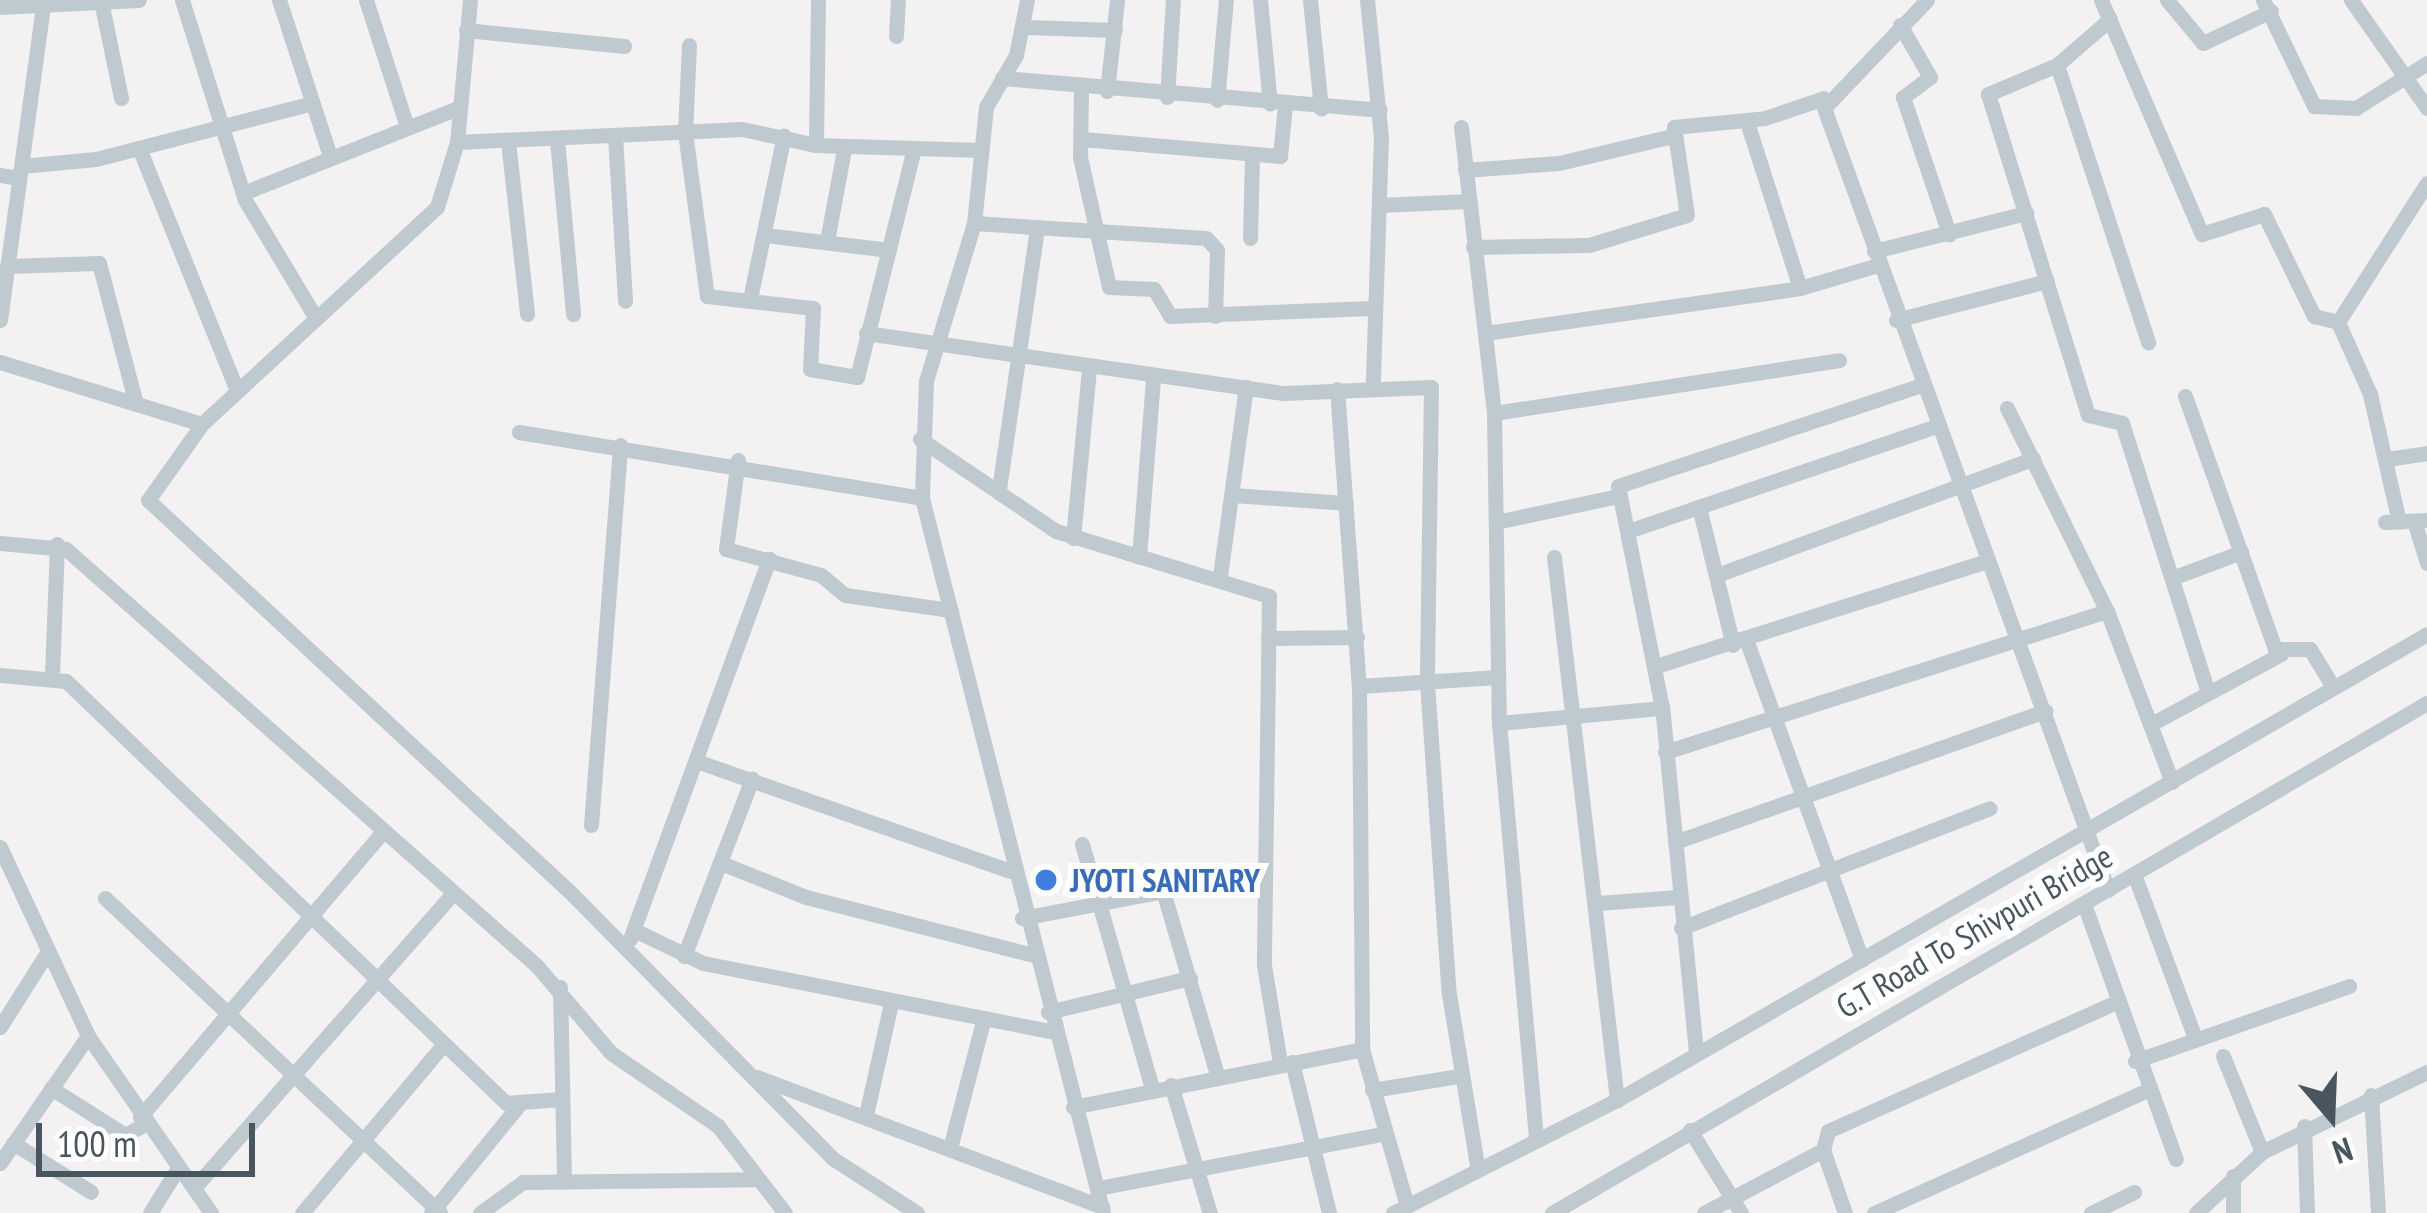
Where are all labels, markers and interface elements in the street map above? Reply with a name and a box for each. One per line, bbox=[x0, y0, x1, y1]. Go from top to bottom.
street label: G.T Road To Shivpuri Bridge bbox=[1828, 835, 2120, 1027]
place label: JYOTI SANITARY bbox=[1070, 860, 1260, 900]
marker: JYOTI SANITARY bbox=[1033, 867, 1059, 893]
north arrow bbox=[2271, 1057, 2391, 1177]
scale bar bbox=[42, 1099, 261, 1173]
text: 100 m bbox=[57, 1120, 137, 1167]
text: N bbox=[2327, 1128, 2358, 1175]

